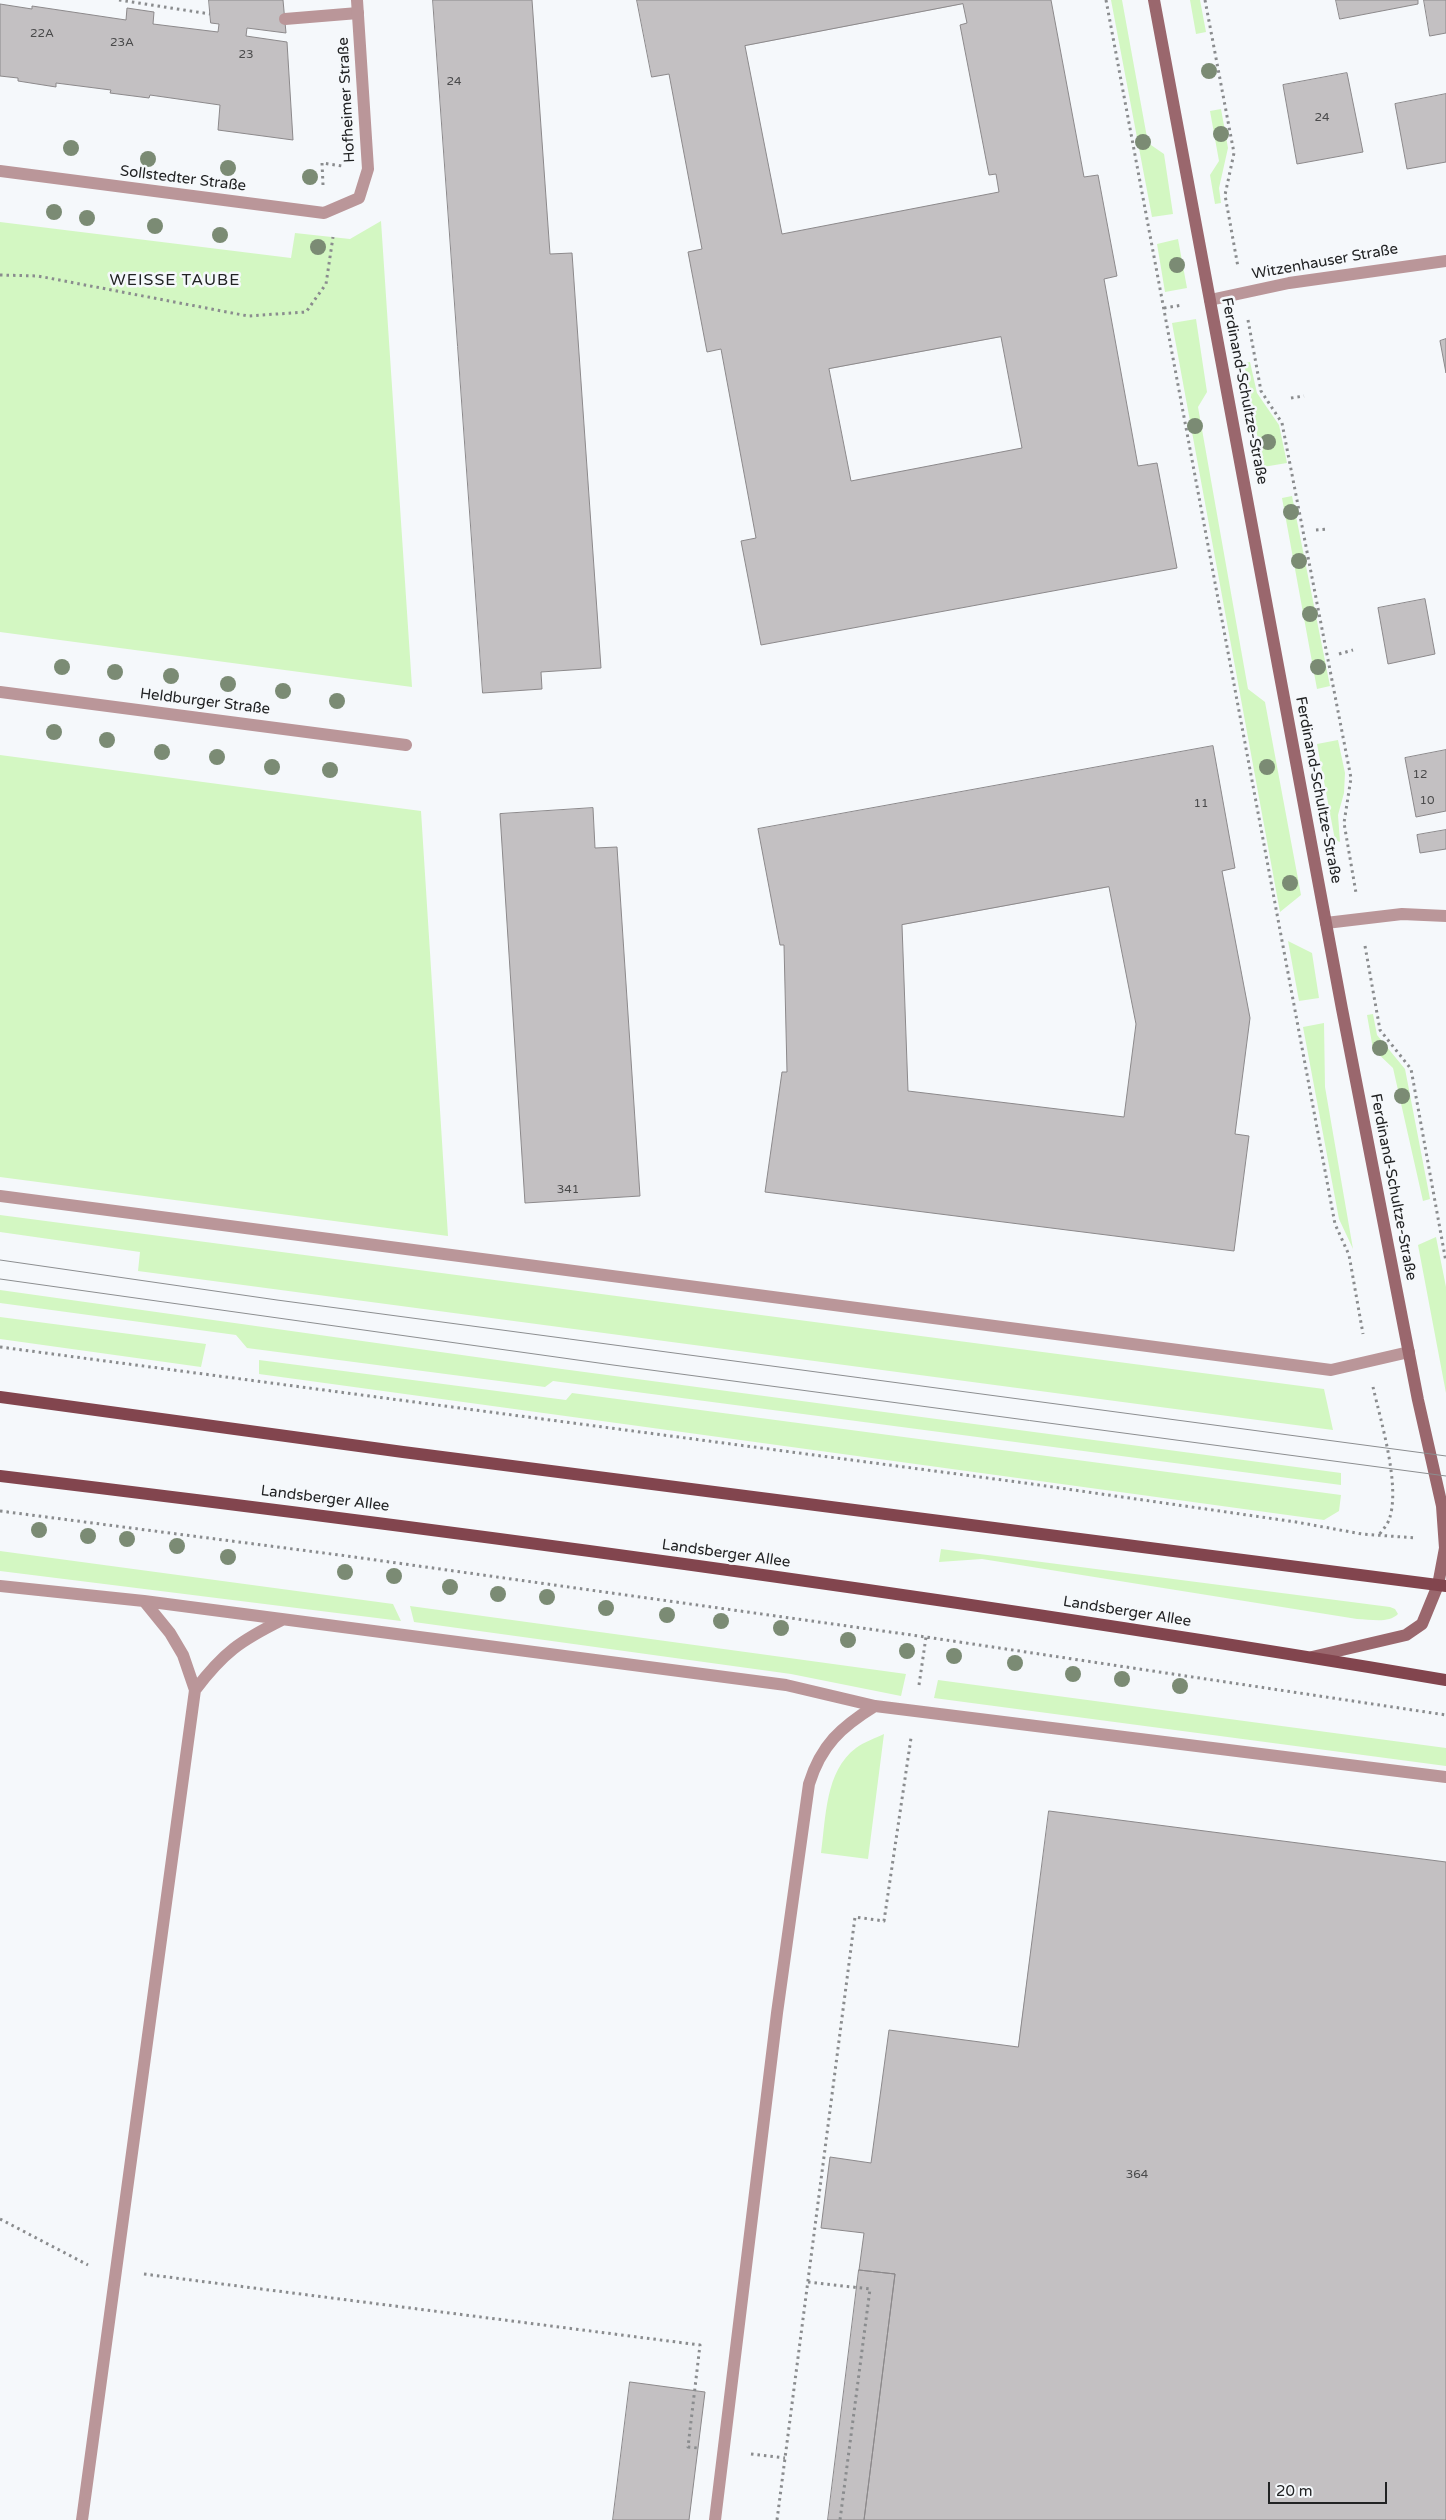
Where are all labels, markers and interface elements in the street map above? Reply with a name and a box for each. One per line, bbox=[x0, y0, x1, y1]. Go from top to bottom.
house number: 22A bbox=[30, 27, 54, 41]
house number: 23A bbox=[110, 36, 134, 50]
street label: Hofheimer Straße bbox=[335, 37, 359, 163]
house number: 23 bbox=[238, 48, 254, 62]
house number: 24 bbox=[446, 75, 462, 89]
house number: 24 bbox=[1314, 111, 1330, 125]
street label: Sollstedter Straße bbox=[119, 162, 247, 196]
street label: Witzenhauser Straße bbox=[1251, 240, 1399, 284]
district label: WEISSE TAUBE bbox=[108, 271, 242, 291]
street label: Ferdinand-Schultze-Straße bbox=[1217, 296, 1271, 486]
street label: Heldburger Straße bbox=[139, 685, 271, 719]
street label: Ferdinand-Schultze-Straße bbox=[1291, 695, 1345, 885]
house number: 12 bbox=[1412, 768, 1428, 782]
house number: 10 bbox=[1419, 794, 1435, 808]
house number: 11 bbox=[1193, 797, 1209, 811]
street label: Ferdinand-Schultze-Straße bbox=[1366, 1092, 1420, 1282]
house number: 341 bbox=[557, 1183, 579, 1197]
street label: Landsberger Allee bbox=[260, 1482, 390, 1516]
street label: Landsberger Allee bbox=[661, 1536, 791, 1572]
street label: Landsberger Allee bbox=[1062, 1593, 1192, 1631]
house number: 364 bbox=[1126, 2168, 1148, 2182]
scale bar bbox=[1271, 2472, 1390, 2504]
text: 20 m bbox=[1276, 2482, 1313, 2500]

